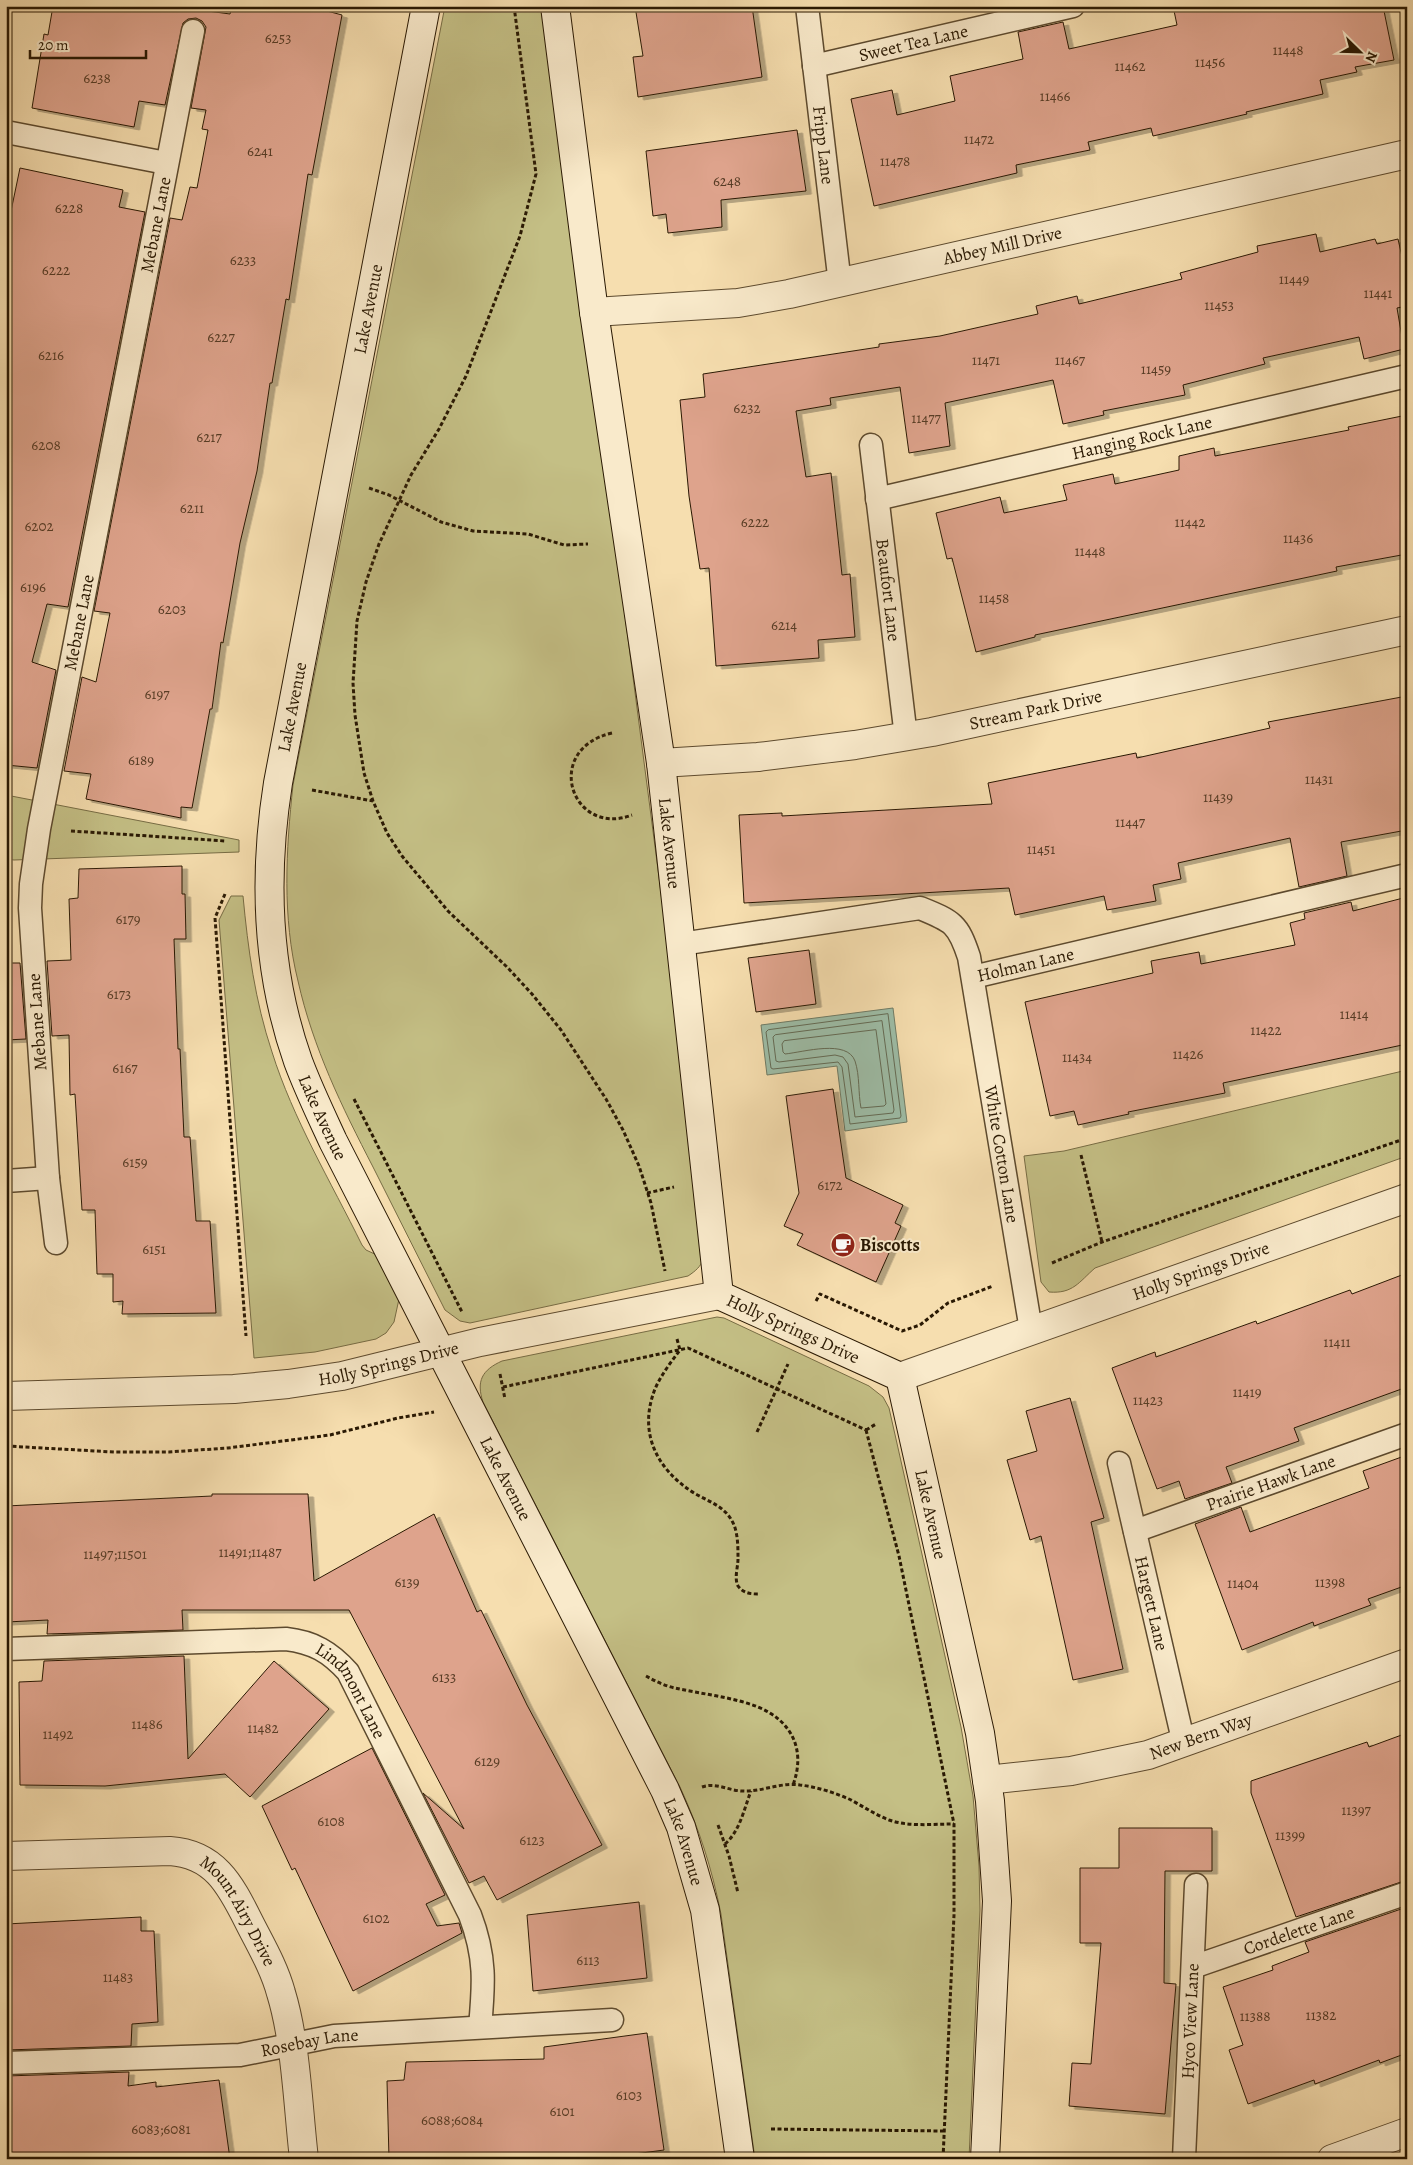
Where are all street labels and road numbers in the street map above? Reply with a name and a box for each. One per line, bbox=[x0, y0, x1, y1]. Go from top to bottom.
street label: Sweet Tea Lane bbox=[856, 19, 970, 67]
street label: Fripp Lane bbox=[807, 104, 840, 186]
street label: Mebane Lane bbox=[135, 175, 177, 275]
street label: Abbey Mill Drive bbox=[940, 221, 1064, 271]
street label: Lake Avenue bbox=[348, 262, 388, 356]
street label: Hanging Rock Lane bbox=[1070, 410, 1214, 465]
street label: Beaufort Lane bbox=[870, 537, 906, 643]
street label: Mebane Lane bbox=[58, 572, 100, 673]
street label: Lake Avenue bbox=[272, 660, 312, 754]
street label: Stream Park Drive bbox=[967, 684, 1104, 736]
street label: Lake Avenue bbox=[653, 796, 687, 890]
street label: Holman Lane bbox=[975, 942, 1076, 988]
street label: Mebane Lane bbox=[22, 973, 52, 1071]
street label: Lake Avenue bbox=[293, 1071, 353, 1164]
street label: White Cotton Lane bbox=[978, 1083, 1025, 1225]
street label: Holly Springs Drive bbox=[1129, 1236, 1273, 1306]
street label: Holly Springs Drive bbox=[723, 1288, 864, 1369]
street label: Holly Springs Drive bbox=[317, 1336, 461, 1391]
street label: Lake Avenue bbox=[474, 1432, 537, 1525]
street label: Prairie Hawk Lane bbox=[1203, 1449, 1339, 1517]
street label: Lake Avenue bbox=[909, 1467, 953, 1562]
street label: Hargett Lane bbox=[1129, 1554, 1174, 1653]
street label: Lindmont Lane bbox=[311, 1637, 391, 1743]
street label: New Bern Way bbox=[1146, 1707, 1256, 1766]
street label: Lake Avenue bbox=[658, 1794, 709, 1888]
street label: Mount Airy Drive bbox=[195, 1850, 282, 1970]
street label: Cordelette Lane bbox=[1240, 1900, 1358, 1961]
street label: Hyco View Lane bbox=[1176, 1963, 1205, 2080]
street label: Rosebay Lane bbox=[259, 2023, 359, 2063]

